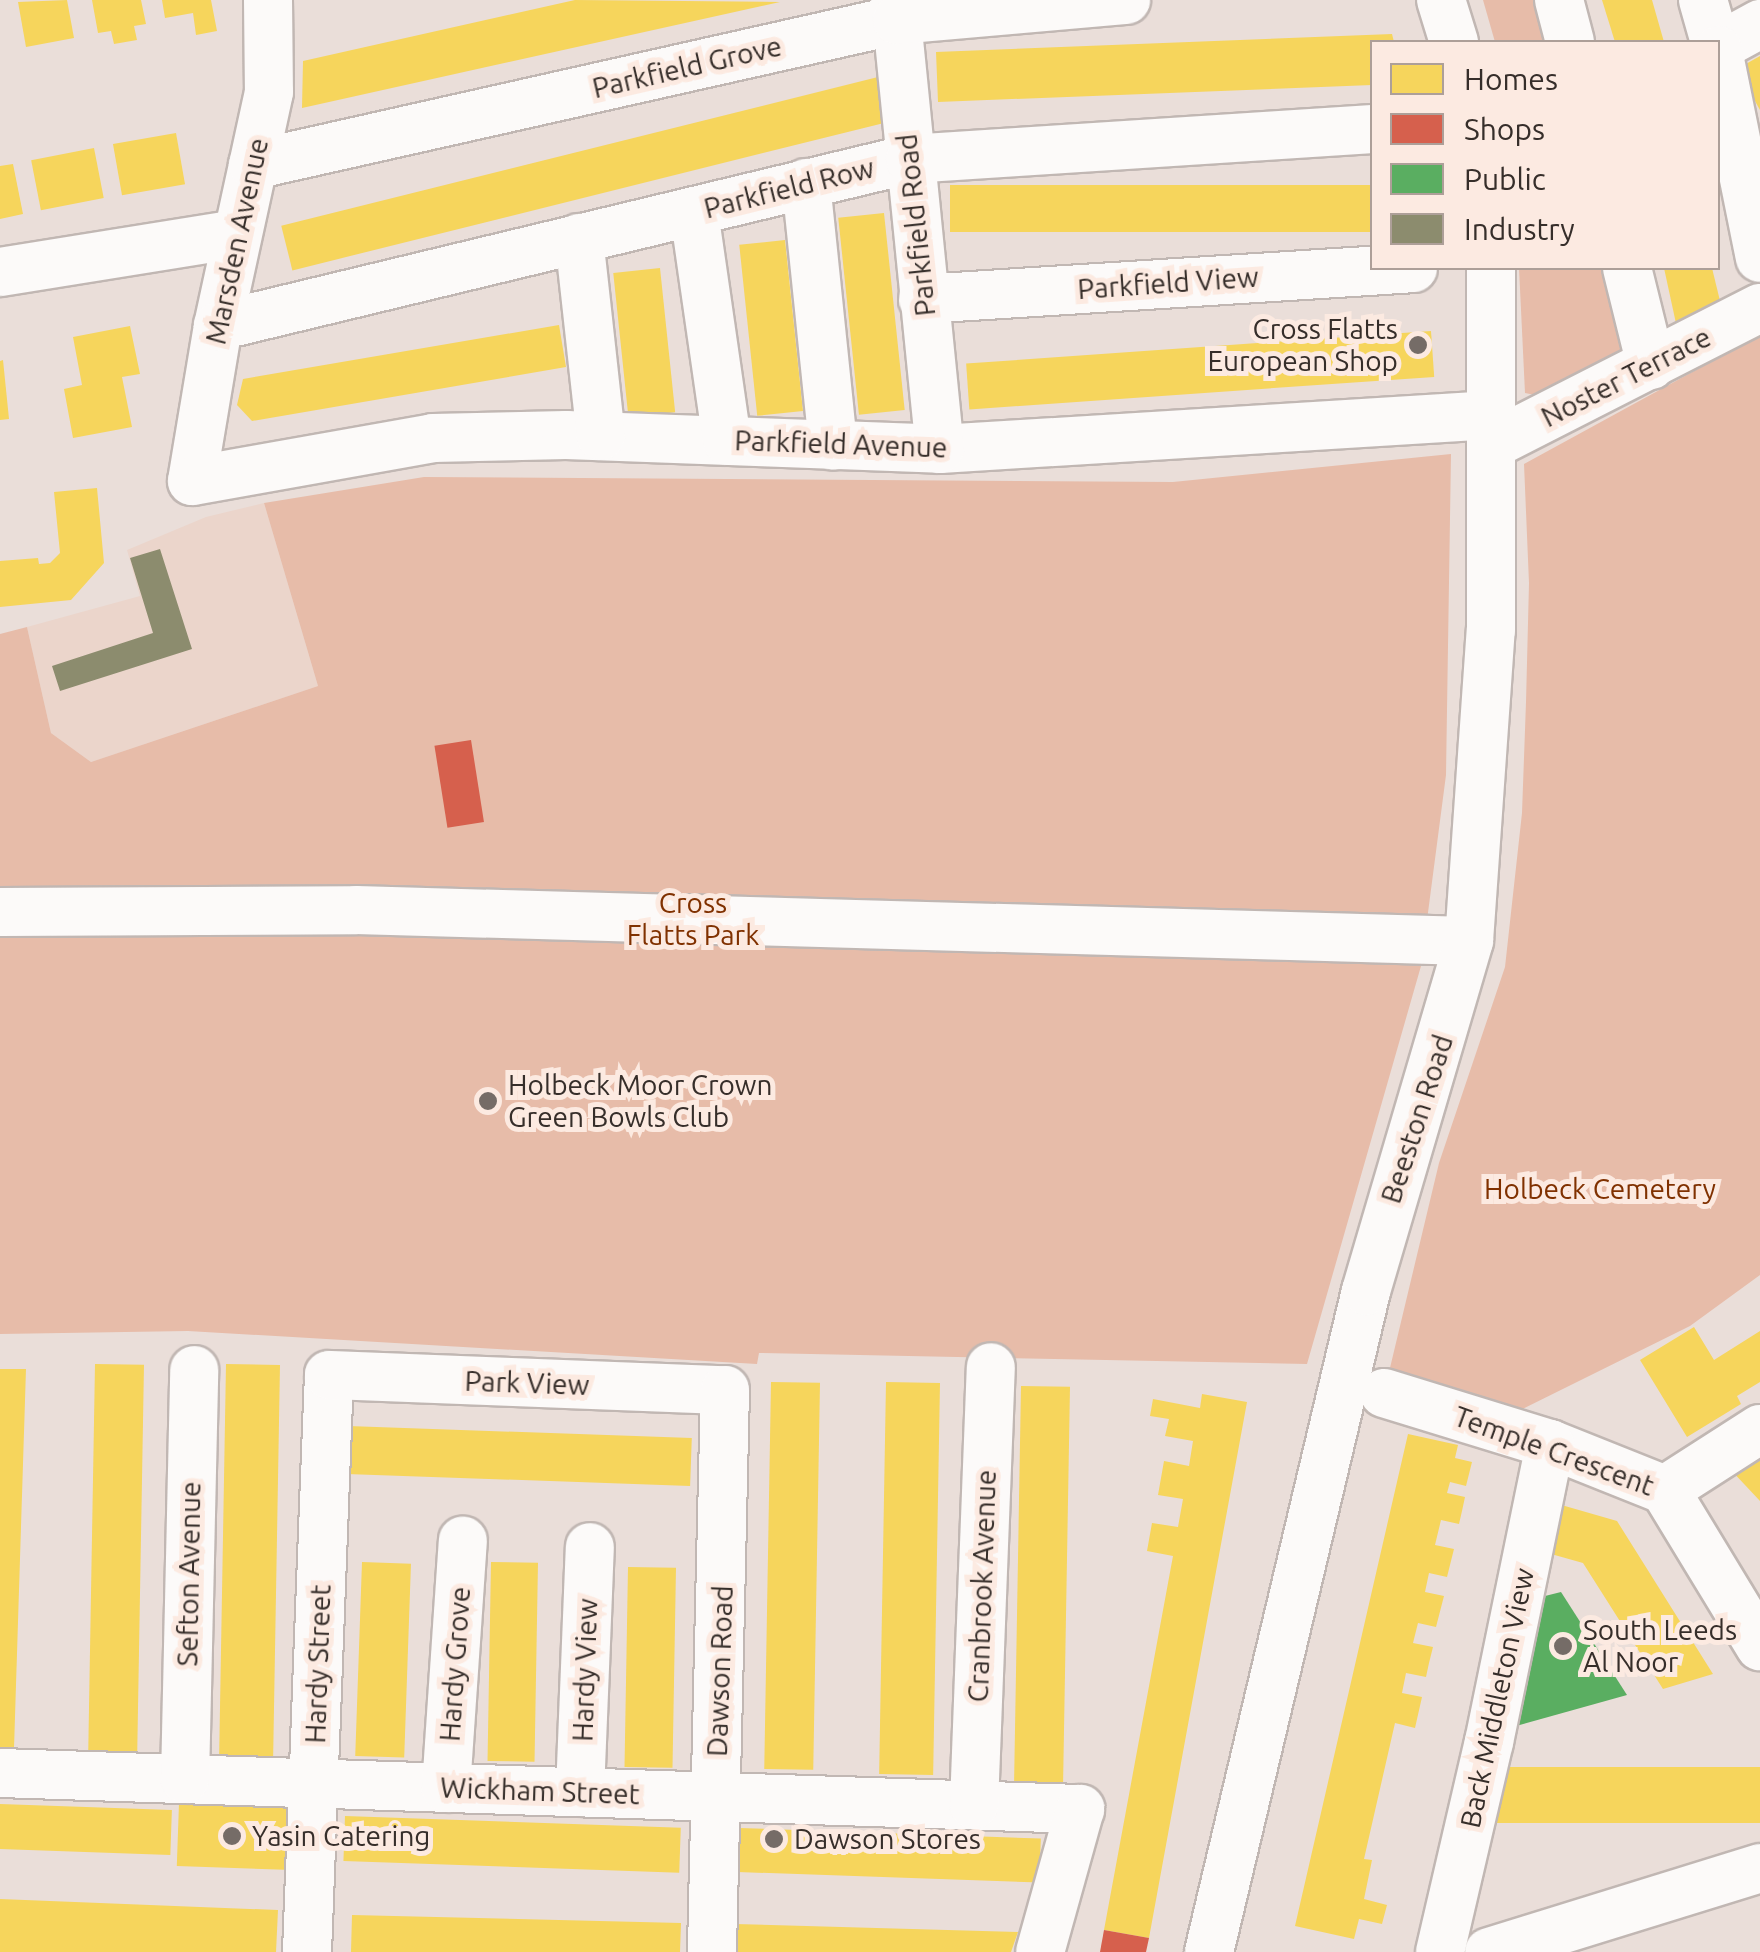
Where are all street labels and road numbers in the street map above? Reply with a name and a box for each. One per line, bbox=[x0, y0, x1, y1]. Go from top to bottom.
street label: Parkfield Grove bbox=[589, 29, 785, 105]
street label: Parkfield Road bbox=[890, 132, 942, 318]
street label: Marsden Avenue bbox=[199, 135, 275, 347]
street label: Parkfield Row bbox=[700, 151, 878, 225]
street label: Parkfield View bbox=[1076, 260, 1260, 306]
street label: Noster Terrace bbox=[1536, 320, 1716, 434]
street label: Parkfield Avenue bbox=[734, 423, 948, 465]
street label: Beeston Road bbox=[1374, 1031, 1460, 1207]
street label: Park View bbox=[464, 1364, 590, 1402]
street label: Temple Crescent bbox=[1450, 1399, 1658, 1503]
street label: Cranbrook Avenue bbox=[961, 1469, 1003, 1703]
street label: Sefton Avenue bbox=[171, 1481, 207, 1667]
street label: Back Middleton View bbox=[1453, 1565, 1541, 1831]
street label: Hardy Street bbox=[298, 1584, 338, 1744]
street label: Hardy Grove bbox=[433, 1585, 477, 1743]
street label: Dawson Road bbox=[700, 1585, 740, 1757]
street label: Hardy View bbox=[566, 1598, 604, 1742]
street label: Wickham Street bbox=[440, 1771, 640, 1811]

